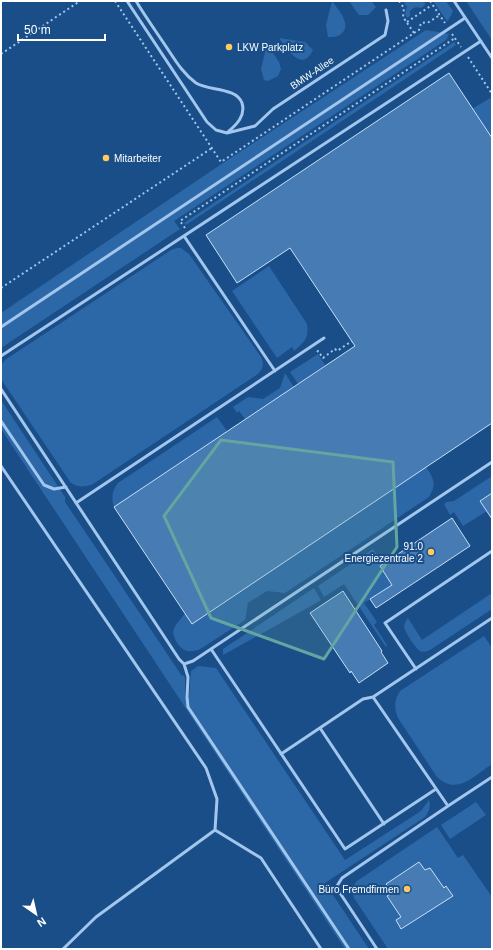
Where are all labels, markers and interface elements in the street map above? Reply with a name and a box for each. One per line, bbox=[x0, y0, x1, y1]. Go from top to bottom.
scale bar bbox=[18, 16, 105, 42]
text: 50 m bbox=[24, 23, 51, 37]
marker: LKW Parkplatz bbox=[224, 42, 234, 52]
place label: LKW Parkplatz bbox=[237, 42, 303, 53]
street label: BMW-Allee bbox=[288, 54, 336, 91]
marker: Mitarbeiter bbox=[101, 153, 111, 163]
place label: Mitarbeiter bbox=[114, 153, 162, 164]
place label: 91.0 Energiezentrale 2 bbox=[345, 541, 423, 564]
marker: 91.0 Energiezentrale 2 bbox=[426, 547, 436, 557]
place label: Büro Fremdfirmen bbox=[318, 884, 399, 895]
marker: Büro Fremdfirmen bbox=[402, 884, 412, 894]
north arrow bbox=[16, 894, 56, 934]
text: N bbox=[35, 915, 48, 930]

